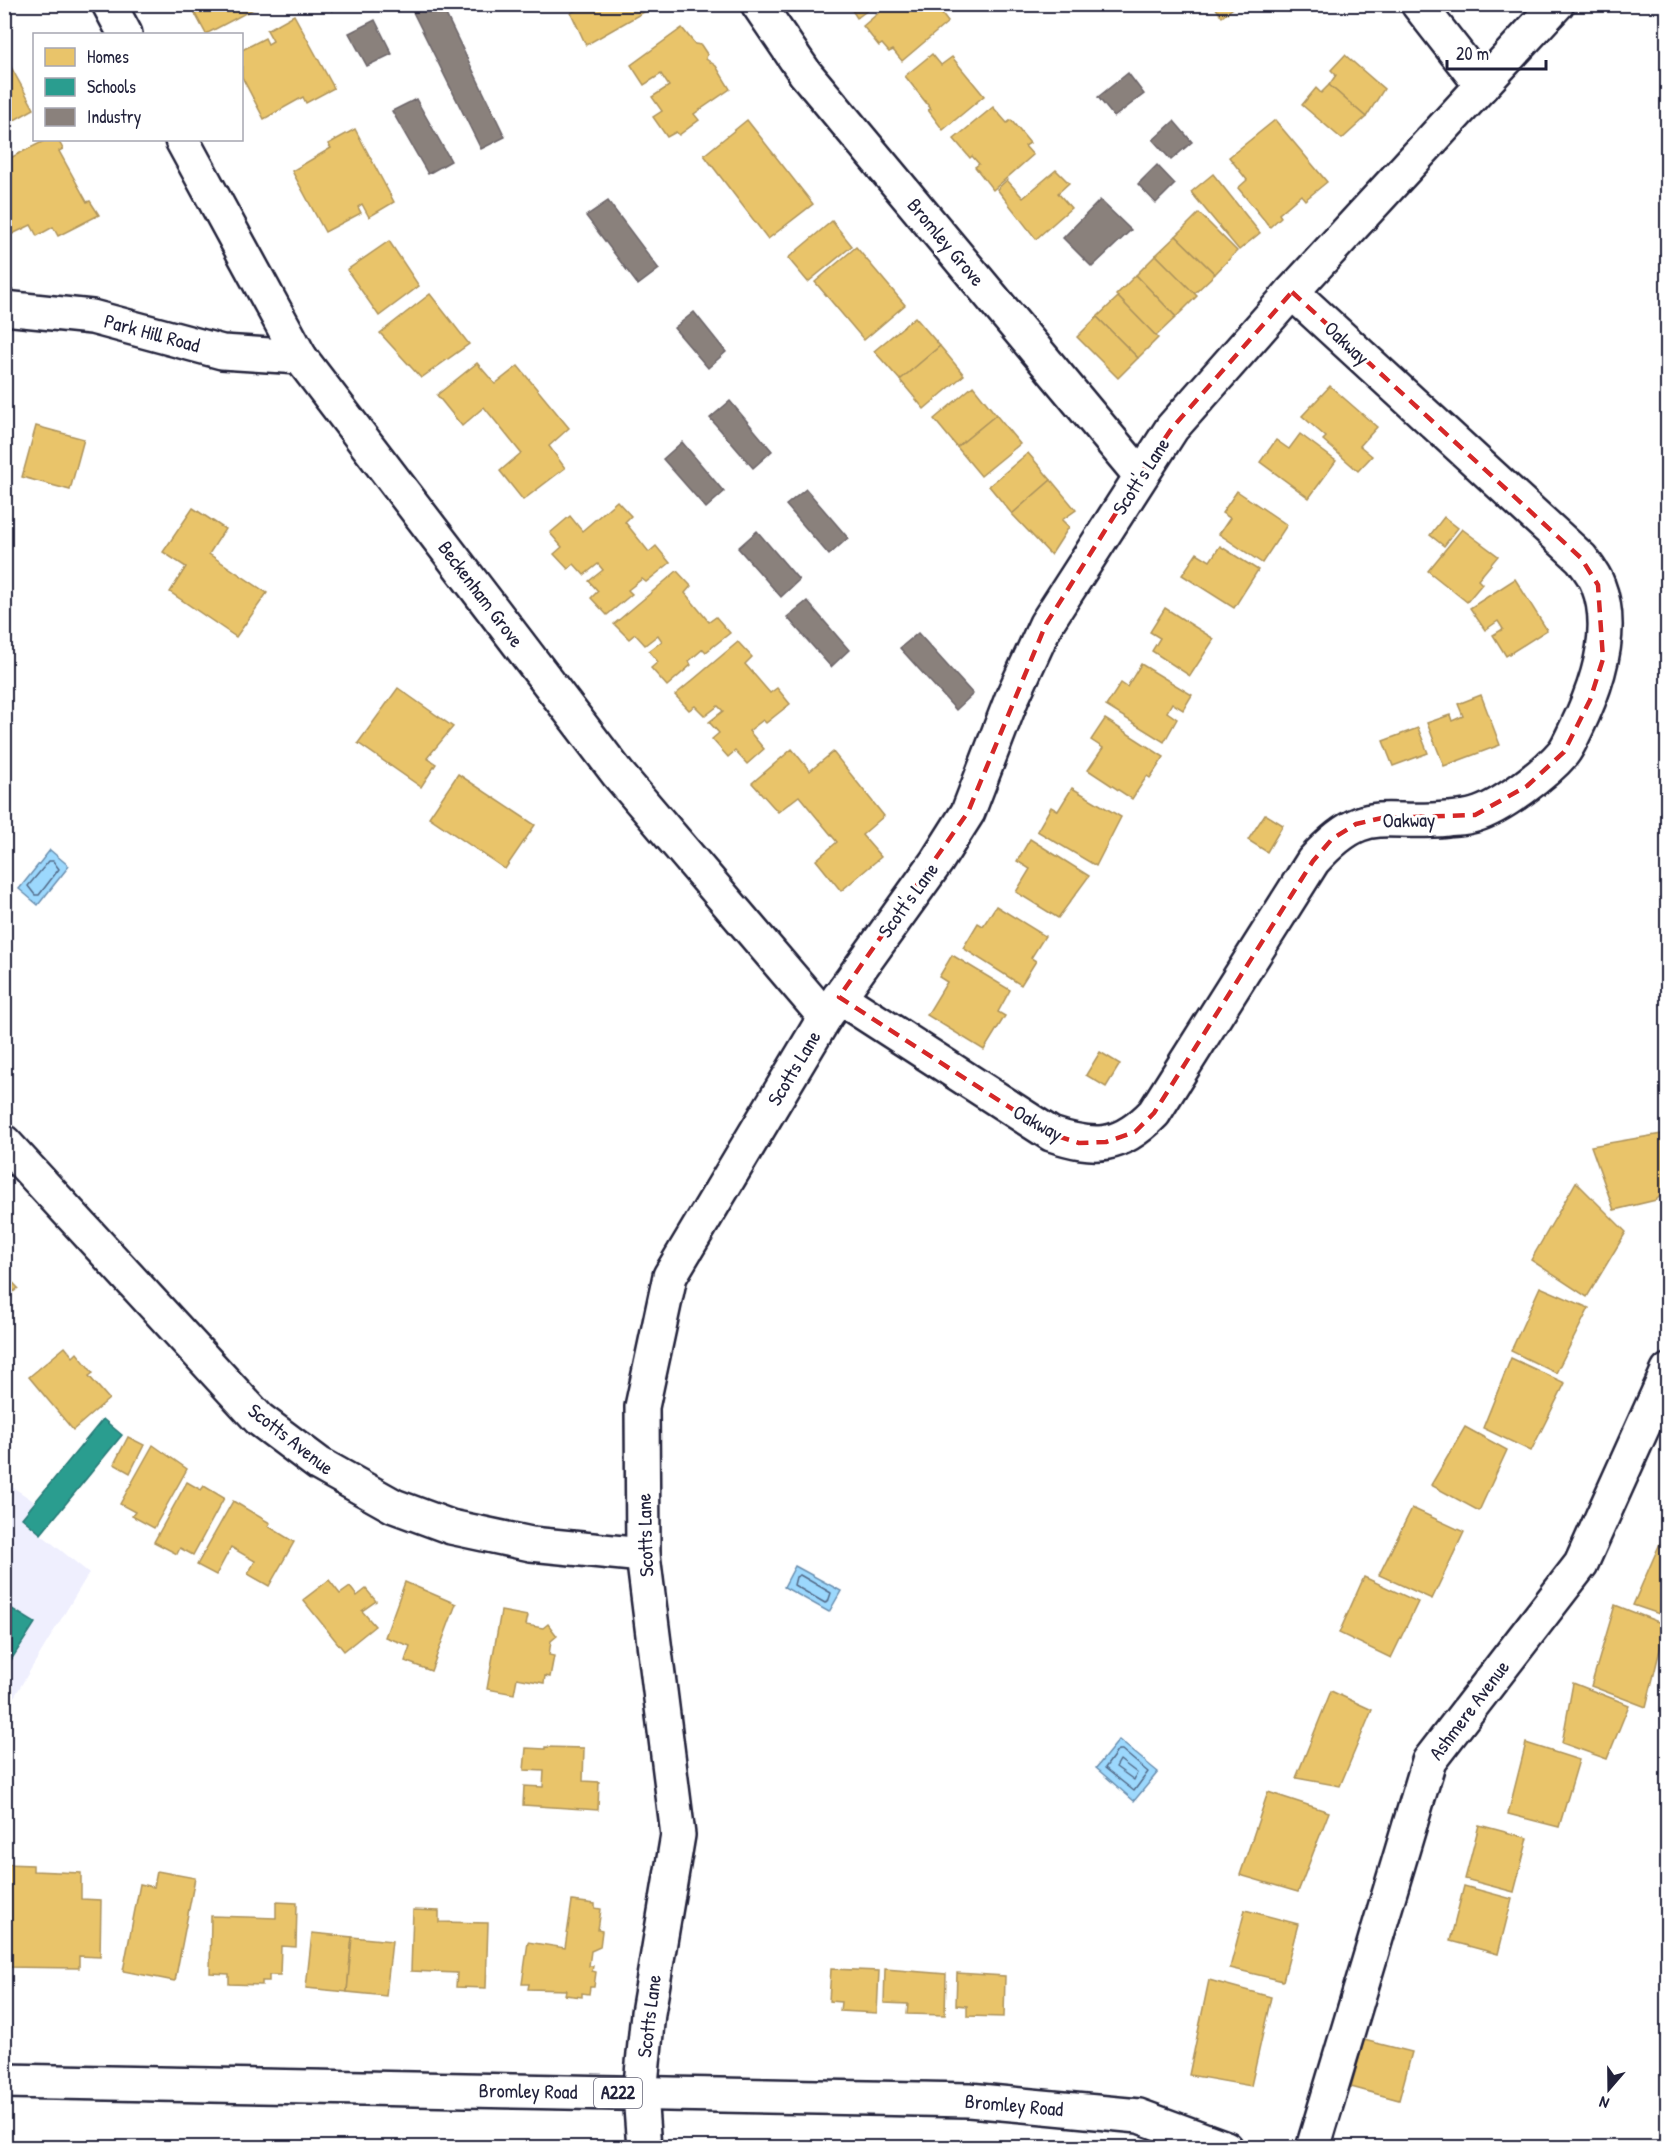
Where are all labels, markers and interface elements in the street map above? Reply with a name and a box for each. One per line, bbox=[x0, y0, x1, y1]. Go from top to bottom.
legend bbox=[33, 33, 243, 141]
scale bar bbox=[1447, 33, 1546, 71]
text: 20 m bbox=[1456, 41, 1489, 66]
text: Homes bbox=[87, 44, 129, 69]
text: Schools bbox=[87, 74, 136, 99]
text: Industry bbox=[87, 104, 142, 129]
street label: Bromley Grove bbox=[902, 192, 991, 291]
street label: Park Hill Road bbox=[101, 307, 203, 358]
street label: Oakway bbox=[1319, 315, 1376, 371]
street label: Scott's Lane bbox=[1106, 432, 1176, 519]
street label: Beckenham Grove bbox=[432, 535, 530, 653]
street label: Oakway bbox=[1382, 806, 1436, 833]
street label: Scott's Lane bbox=[871, 857, 944, 943]
street label: Scotts Lane bbox=[761, 1025, 827, 1110]
street label: Oakway bbox=[1009, 1098, 1068, 1147]
street label: Scotts Avenue bbox=[243, 1397, 340, 1481]
street label: Scotts Lane bbox=[630, 1493, 659, 1577]
street label: Ashmere Avenue bbox=[1422, 1654, 1515, 1765]
street label: Scotts Lane bbox=[630, 1973, 667, 2059]
north arrow bbox=[1579, 2059, 1639, 2119]
street label: Bromley Road bbox=[478, 2076, 578, 2105]
road number: A222 bbox=[594, 2078, 642, 2108]
street label: Bromley Road bbox=[964, 2087, 1065, 2122]
text: N bbox=[1596, 2091, 1612, 2115]

